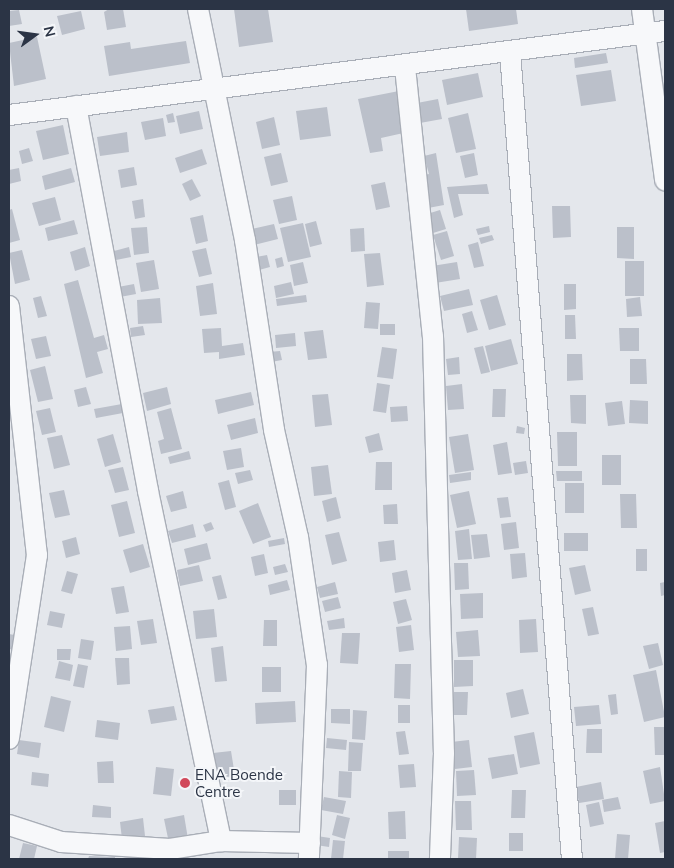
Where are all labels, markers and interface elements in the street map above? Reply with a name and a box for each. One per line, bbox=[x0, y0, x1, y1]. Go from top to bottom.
north arrow bbox=[10, 10, 60, 60]
text: N bbox=[40, 24, 60, 39]
place label: ENA Boende Centre bbox=[195, 765, 283, 800]
marker: ENA Boende Centre bbox=[179, 777, 191, 789]

